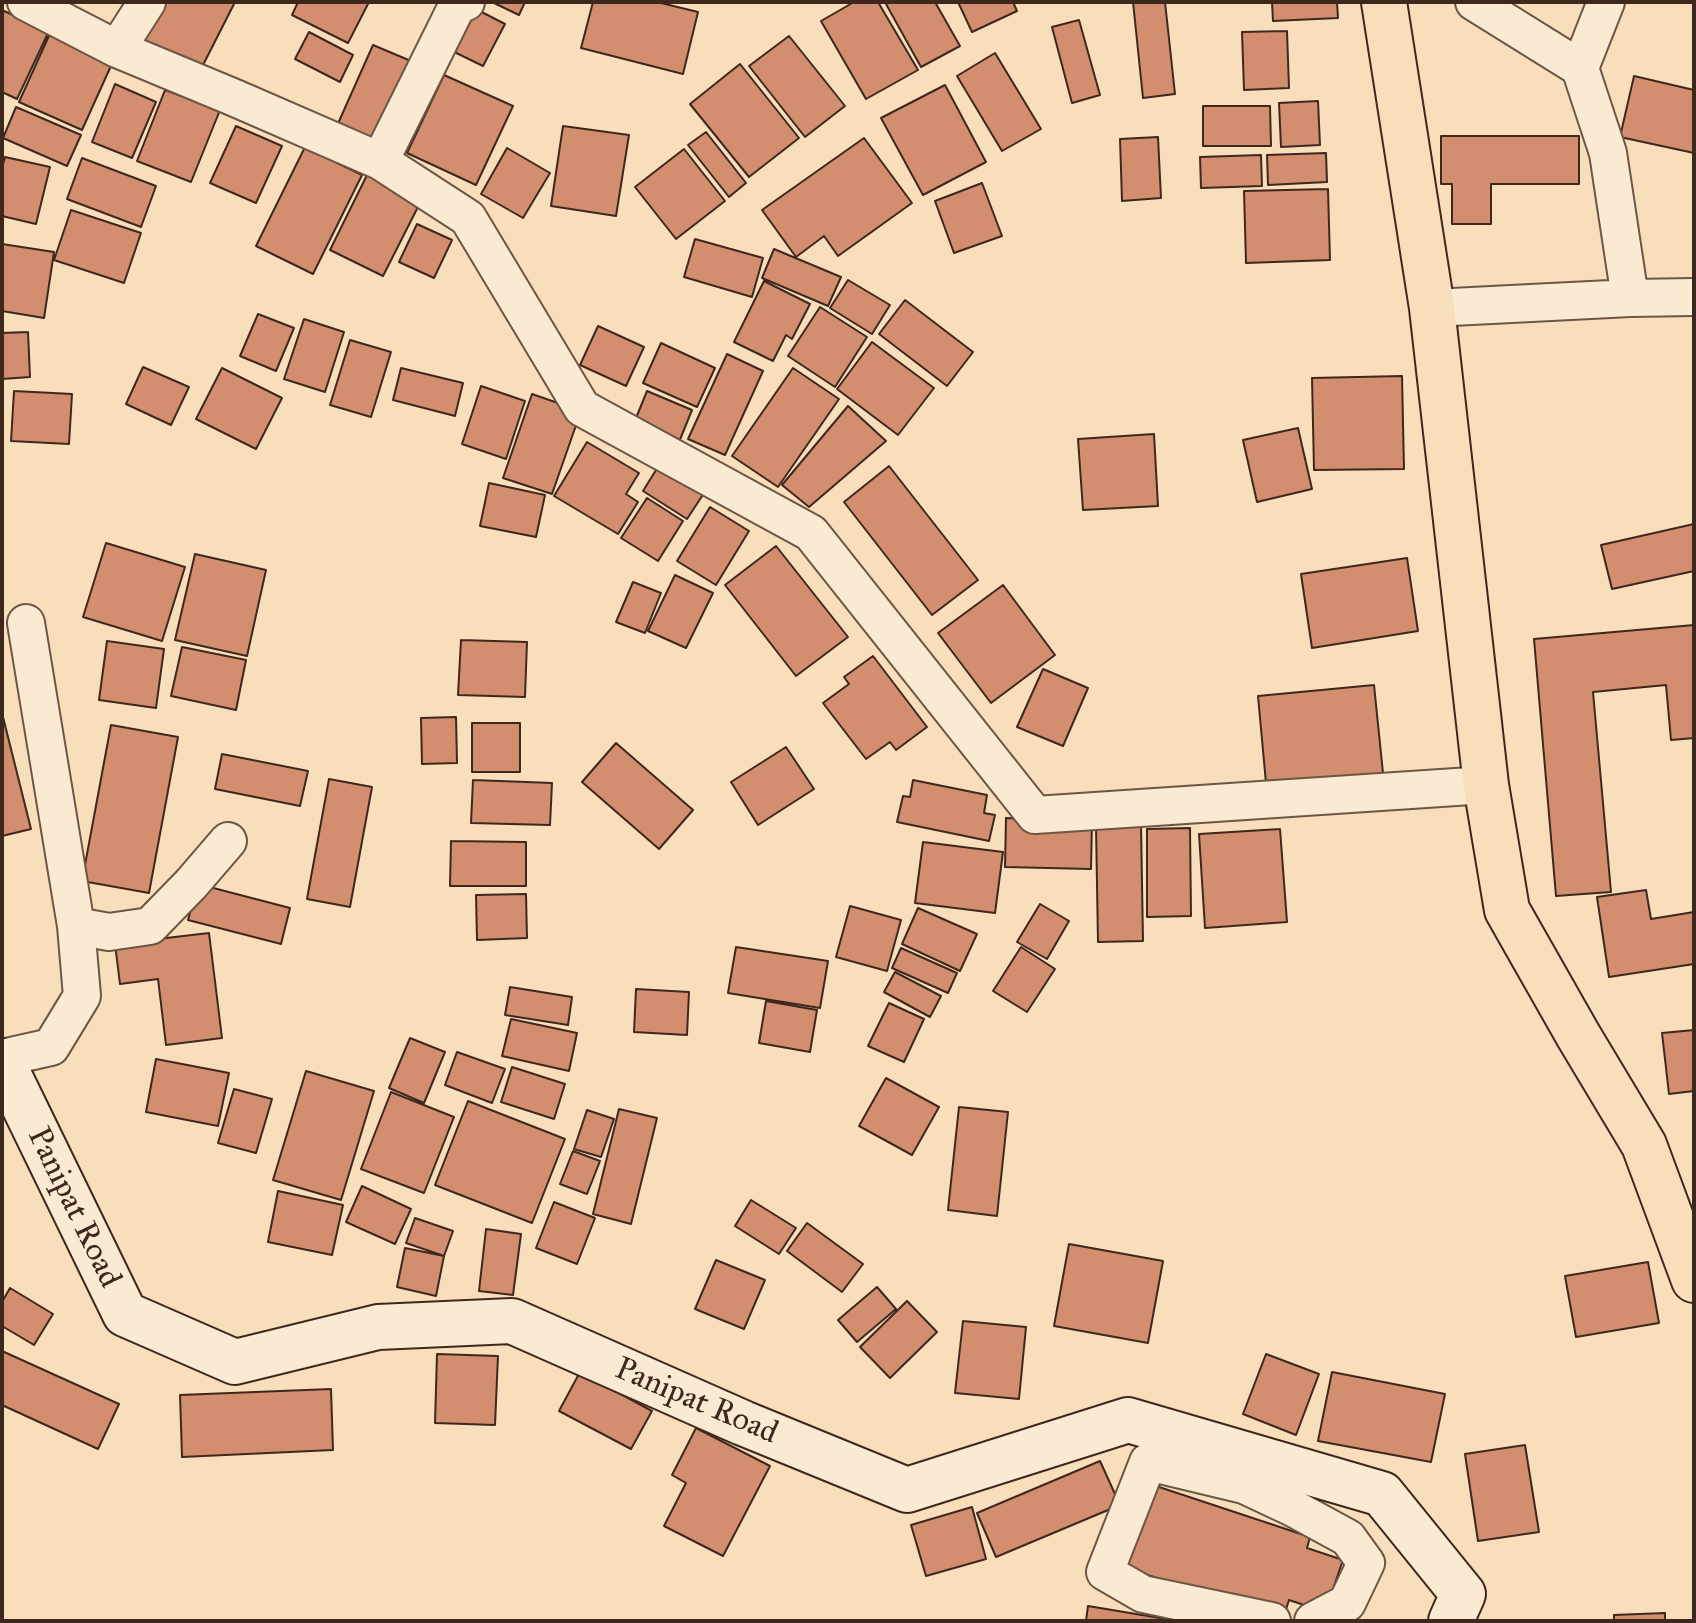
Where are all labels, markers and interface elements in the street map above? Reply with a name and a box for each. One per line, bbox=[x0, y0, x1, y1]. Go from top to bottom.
street label: Panipat Road bbox=[18, 1122, 128, 1294]
street label: Panipat Road bbox=[609, 1350, 783, 1454]

